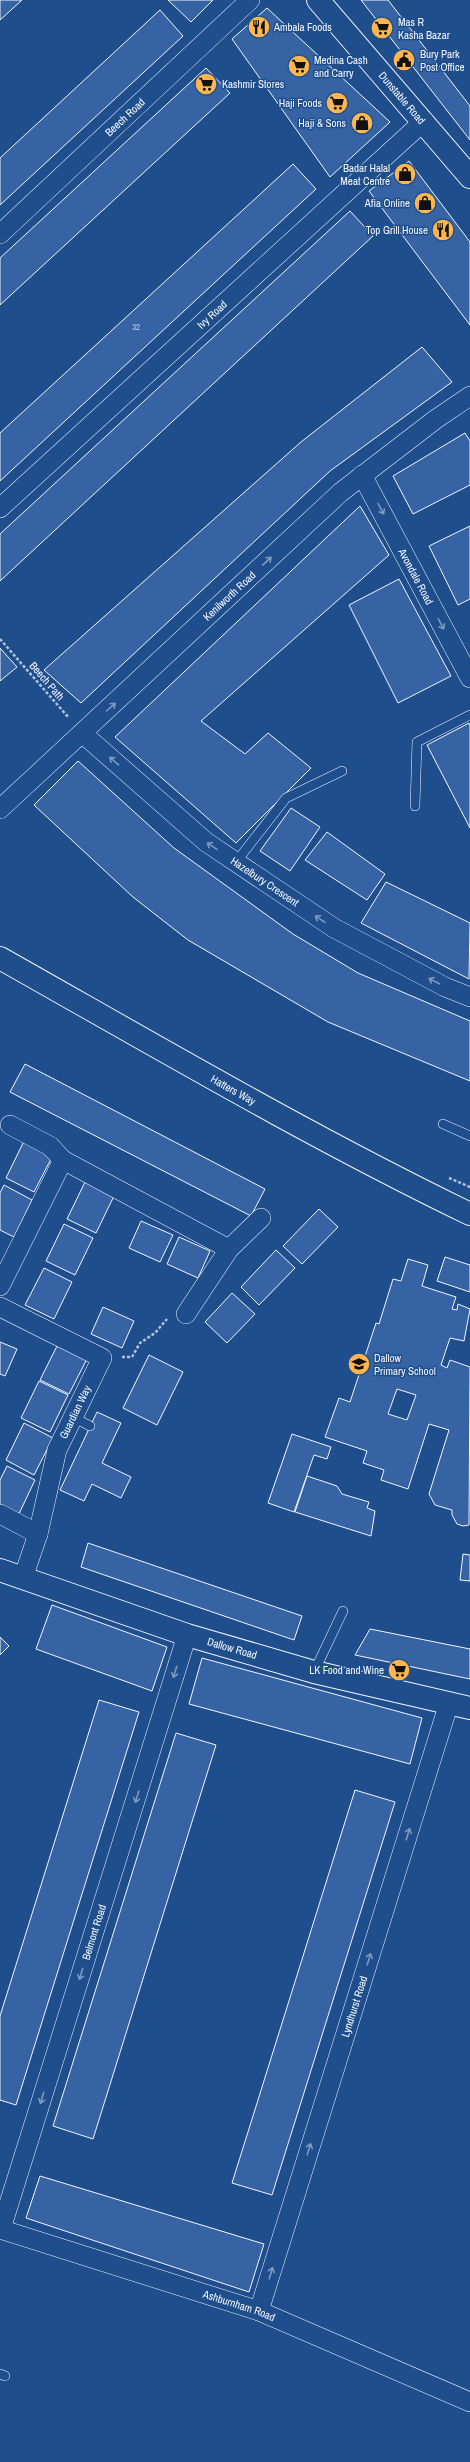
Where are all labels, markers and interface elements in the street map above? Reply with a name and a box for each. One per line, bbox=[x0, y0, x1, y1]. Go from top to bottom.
restaurant icon: Ambala Foods bbox=[246, 14, 272, 40]
supermarket icon: Mas R Kasha Bazar bbox=[369, 15, 395, 41]
place label: Mas R Kasha Bazar bbox=[398, 15, 450, 42]
place label: Ambala Foods bbox=[273, 20, 332, 34]
public building icon: Bury Park Post Office bbox=[391, 47, 417, 73]
place label: Bury Park Post Office bbox=[420, 47, 464, 74]
supermarket icon: Medina Cash and Carry bbox=[286, 53, 312, 79]
place label: Medina Cash and Carry bbox=[314, 53, 368, 80]
street label: Dunstable Road bbox=[376, 69, 428, 127]
supermarket icon: Kashmir Stores bbox=[193, 71, 219, 97]
place label: Kashmir Stores bbox=[222, 77, 285, 91]
supermarket icon: Haji Foods bbox=[324, 90, 350, 116]
street label: Beech Road bbox=[102, 95, 148, 139]
place label: Haji Foods bbox=[279, 96, 322, 110]
shop icon: Haji & Sons bbox=[349, 110, 375, 136]
place label: Haji & Sons bbox=[298, 116, 346, 130]
place label: Badar Halal Meat Centre bbox=[340, 161, 390, 188]
shop icon: Badar Halal Meat Centre bbox=[392, 161, 418, 187]
shop icon: Afia Online bbox=[412, 190, 438, 216]
place label: Afia Online bbox=[364, 196, 410, 210]
restaurant icon: Top Grill House bbox=[430, 217, 456, 243]
place label: Top Grill House bbox=[366, 223, 428, 237]
street label: Ivy Road bbox=[194, 297, 230, 332]
house number: 32 bbox=[132, 321, 140, 333]
one-way arrow bbox=[377, 503, 385, 515]
street label: Avondale Road bbox=[395, 545, 437, 607]
one-way arrow bbox=[262, 556, 272, 566]
street label: Kenilworth Road bbox=[200, 568, 258, 624]
one-way arrow bbox=[438, 618, 446, 630]
street label: Beech Path bbox=[26, 659, 68, 703]
one-way arrow bbox=[105, 702, 116, 711]
one-way arrow bbox=[109, 757, 119, 766]
one-way arrow bbox=[207, 842, 218, 850]
street label: Hazelbury Crescent bbox=[228, 854, 302, 910]
one-way arrow bbox=[315, 915, 326, 923]
one-way arrow bbox=[428, 977, 440, 985]
street label: Hatters Way bbox=[208, 1072, 259, 1108]
school or university icon: Dallow Primary School bbox=[346, 1351, 372, 1377]
place label: Dallow Primary School bbox=[374, 1351, 436, 1378]
street label: Guardian Way bbox=[56, 1383, 94, 1441]
street label: Dallow Road bbox=[206, 1634, 259, 1662]
supermarket icon: LK Food and Wine bbox=[386, 1657, 412, 1683]
place label: LK Food and Wine bbox=[309, 1663, 384, 1677]
one-way arrow bbox=[171, 1666, 178, 1679]
one-way arrow bbox=[133, 1790, 140, 1803]
one-way arrow bbox=[405, 1828, 412, 1841]
street label: Belmont Road bbox=[79, 1903, 109, 1962]
one-way arrow bbox=[366, 1952, 373, 1965]
one-way arrow bbox=[77, 1967, 84, 1980]
street label: Lyndhurst Road bbox=[338, 1974, 370, 2039]
one-way arrow bbox=[38, 2092, 46, 2104]
one-way arrow bbox=[306, 2143, 313, 2156]
one-way arrow bbox=[267, 2268, 275, 2280]
street label: Ashburnham Road bbox=[200, 2286, 277, 2324]

